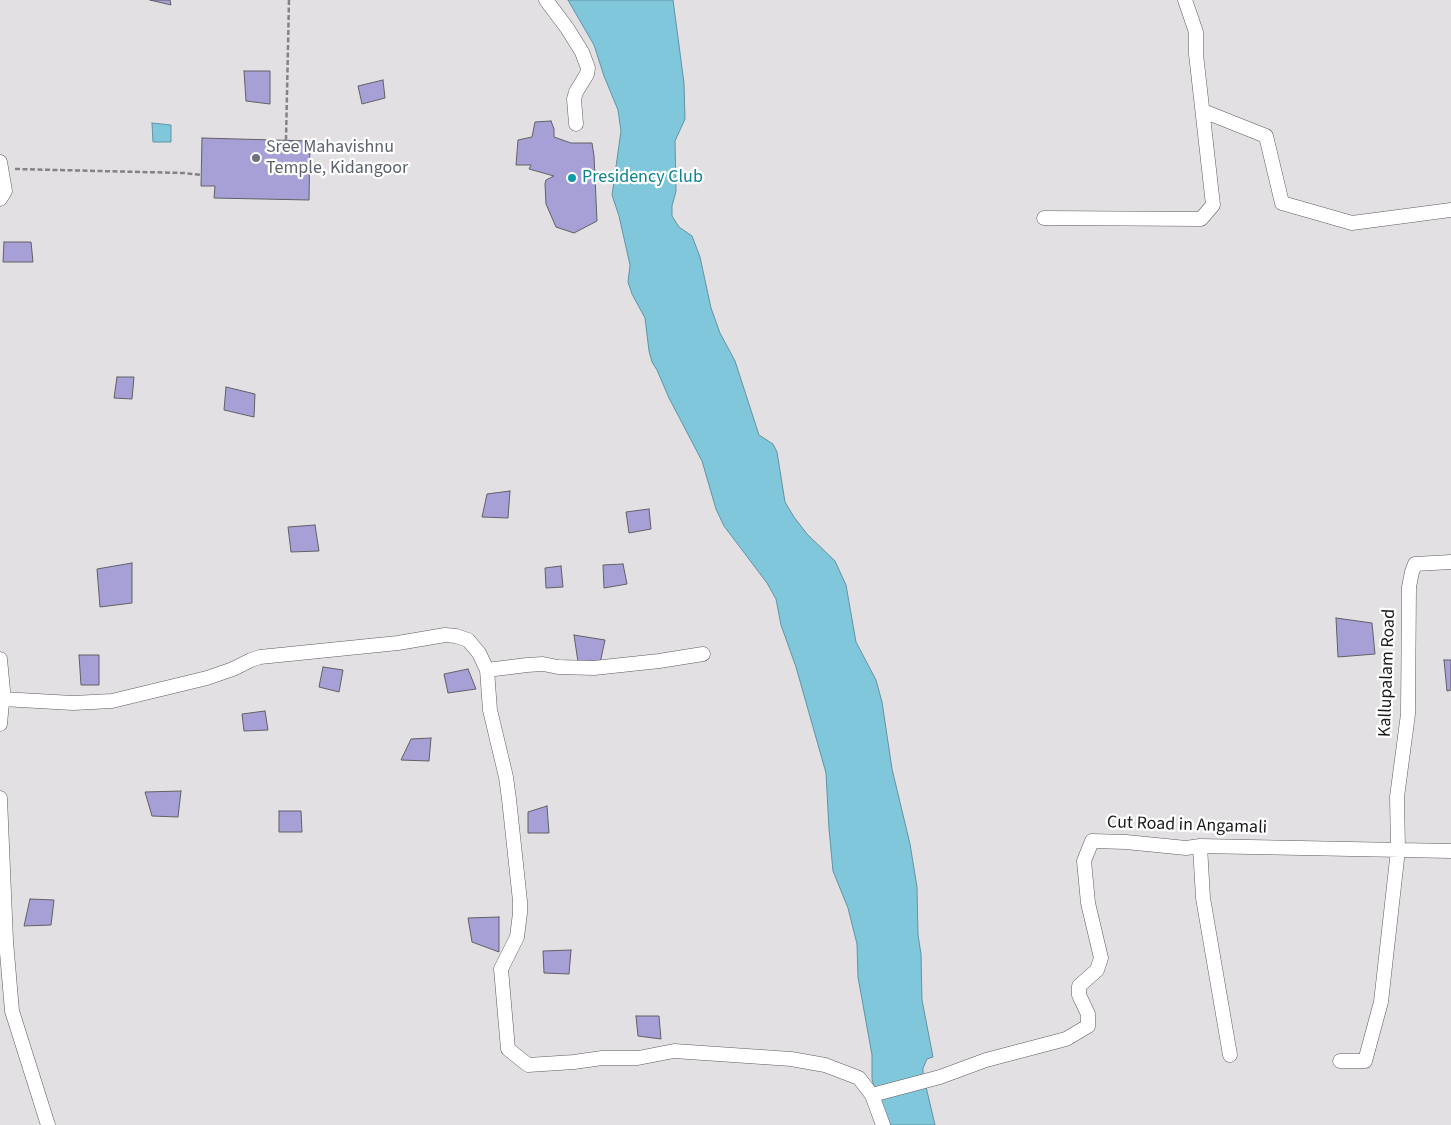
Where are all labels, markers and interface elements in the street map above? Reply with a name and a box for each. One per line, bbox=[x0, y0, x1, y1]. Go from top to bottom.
place label: Sree Mahavishnu Temple, Kidangoor bbox=[266, 137, 408, 180]
marker: Sree Mahavishnu Temple, Kidangoor bbox=[250, 152, 262, 164]
place label: Presidency Club bbox=[582, 167, 703, 189]
marker: Presidency Club bbox=[566, 172, 578, 184]
street label: Kallupalam Road bbox=[1375, 609, 1401, 737]
street label: Cut Road in Angamali bbox=[1107, 812, 1267, 840]

